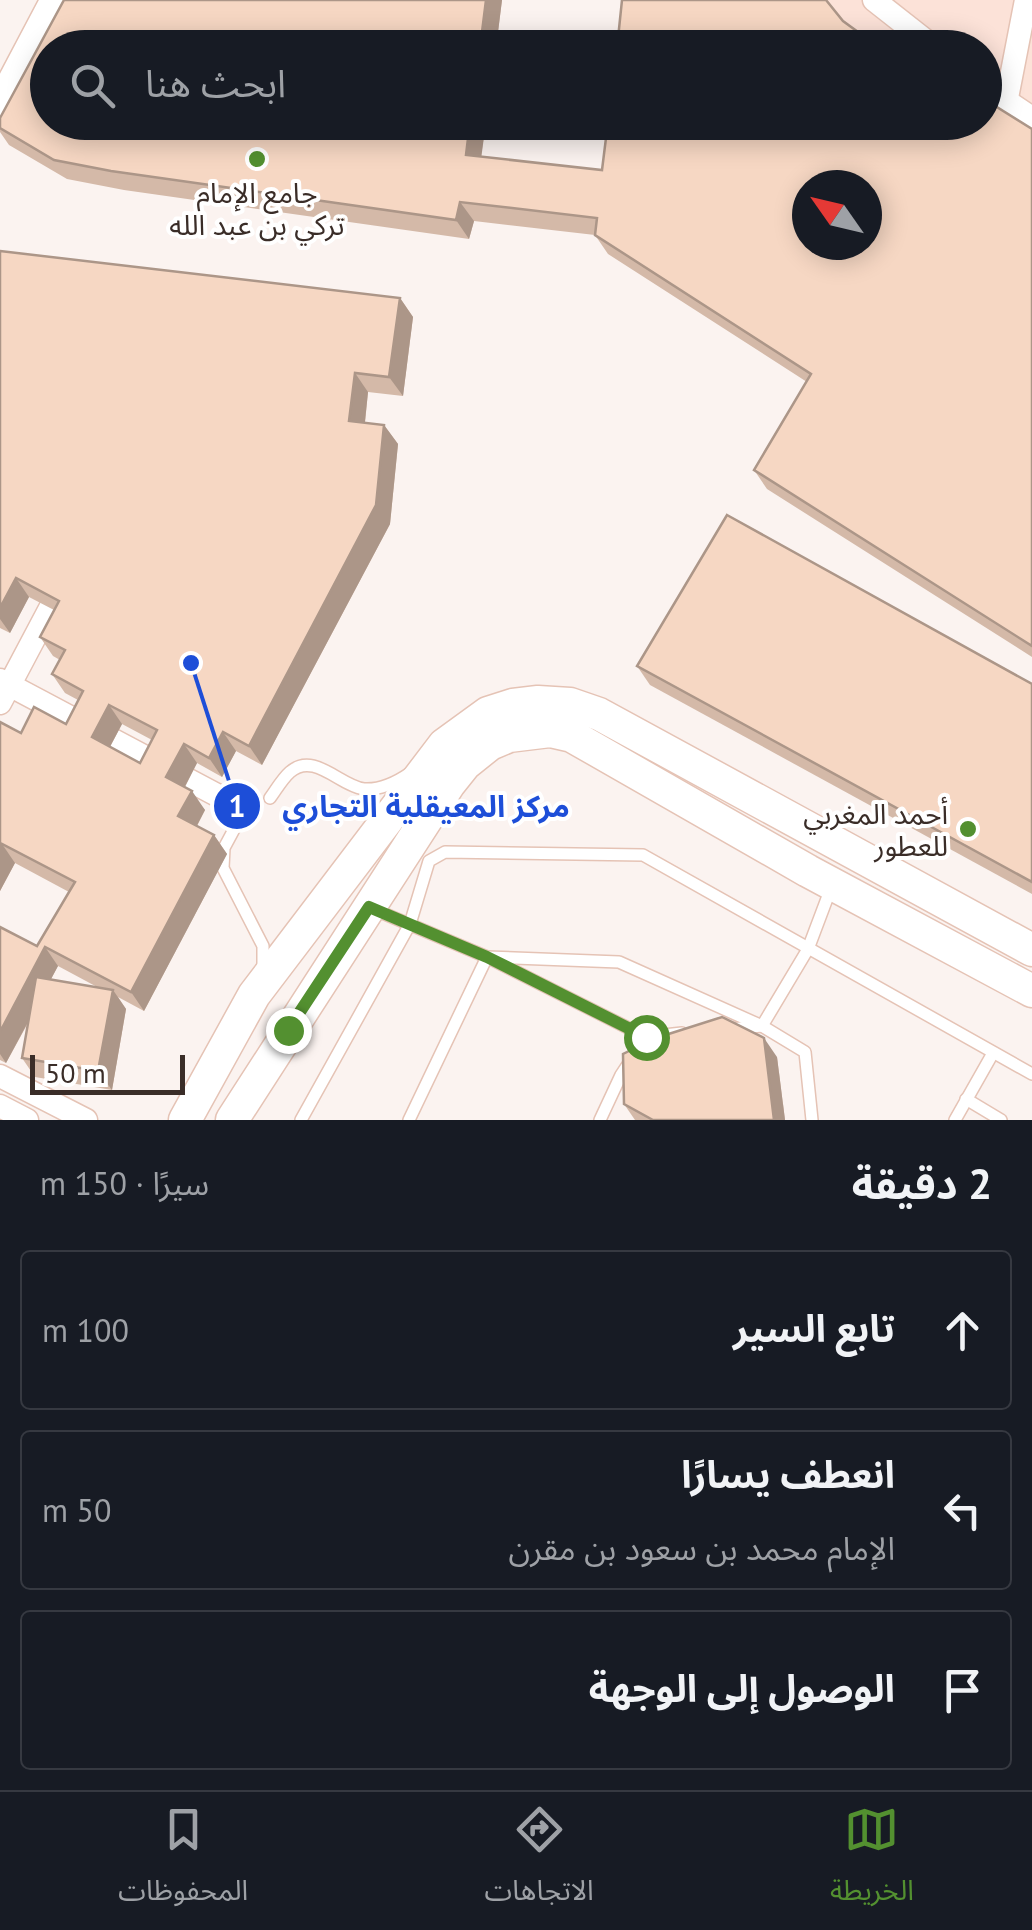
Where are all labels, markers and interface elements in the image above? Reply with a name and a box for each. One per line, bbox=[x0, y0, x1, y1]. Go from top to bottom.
search box bbox=[30, 30, 1002, 140]
icon: search bbox=[65, 58, 120, 113]
text: ابحث هنا bbox=[145, 58, 286, 107]
marker: جامع الإمام تركي بن عبد الله bbox=[246, 148, 268, 170]
north arrow bbox=[792, 170, 882, 260]
place label: جامع الإمام تركي بن عبد الله bbox=[169, 174, 345, 246]
callout: مركز المعيقلية التجاري bbox=[212, 776, 589, 836]
text: 1 bbox=[228, 786, 246, 825]
text: مركز المعيقلية التجاري bbox=[282, 786, 570, 831]
place label: أحمد المغربي للعطور bbox=[803, 795, 948, 864]
marker: أحمد المغربي للعطور bbox=[957, 818, 979, 840]
route end bbox=[266, 1008, 312, 1054]
route start bbox=[624, 1015, 670, 1061]
scale bar bbox=[30, 1050, 185, 1094]
text: 50 m bbox=[45, 1054, 106, 1091]
text: 2 دقيقة bbox=[852, 1156, 992, 1211]
text: سيرًا · 150 m bbox=[40, 1162, 209, 1204]
text: تابع السير bbox=[733, 1303, 895, 1352]
icon: ahead bbox=[935, 1303, 990, 1358]
text: 100 m bbox=[42, 1309, 129, 1351]
text: انعطف يسارًا bbox=[681, 1449, 895, 1498]
icon: left bbox=[935, 1483, 990, 1538]
text: 50 m bbox=[42, 1489, 111, 1531]
text: الإمام محمد بن سعود بن مقرن bbox=[508, 1527, 895, 1569]
text: الوصول إلى الوجهة bbox=[589, 1663, 895, 1712]
icon: arrive bbox=[935, 1663, 990, 1718]
tab: المحفوظات bbox=[118, 1802, 248, 1921]
tab: الاتجاهات bbox=[484, 1802, 594, 1921]
tab: الخريطة bbox=[830, 1802, 914, 1921]

